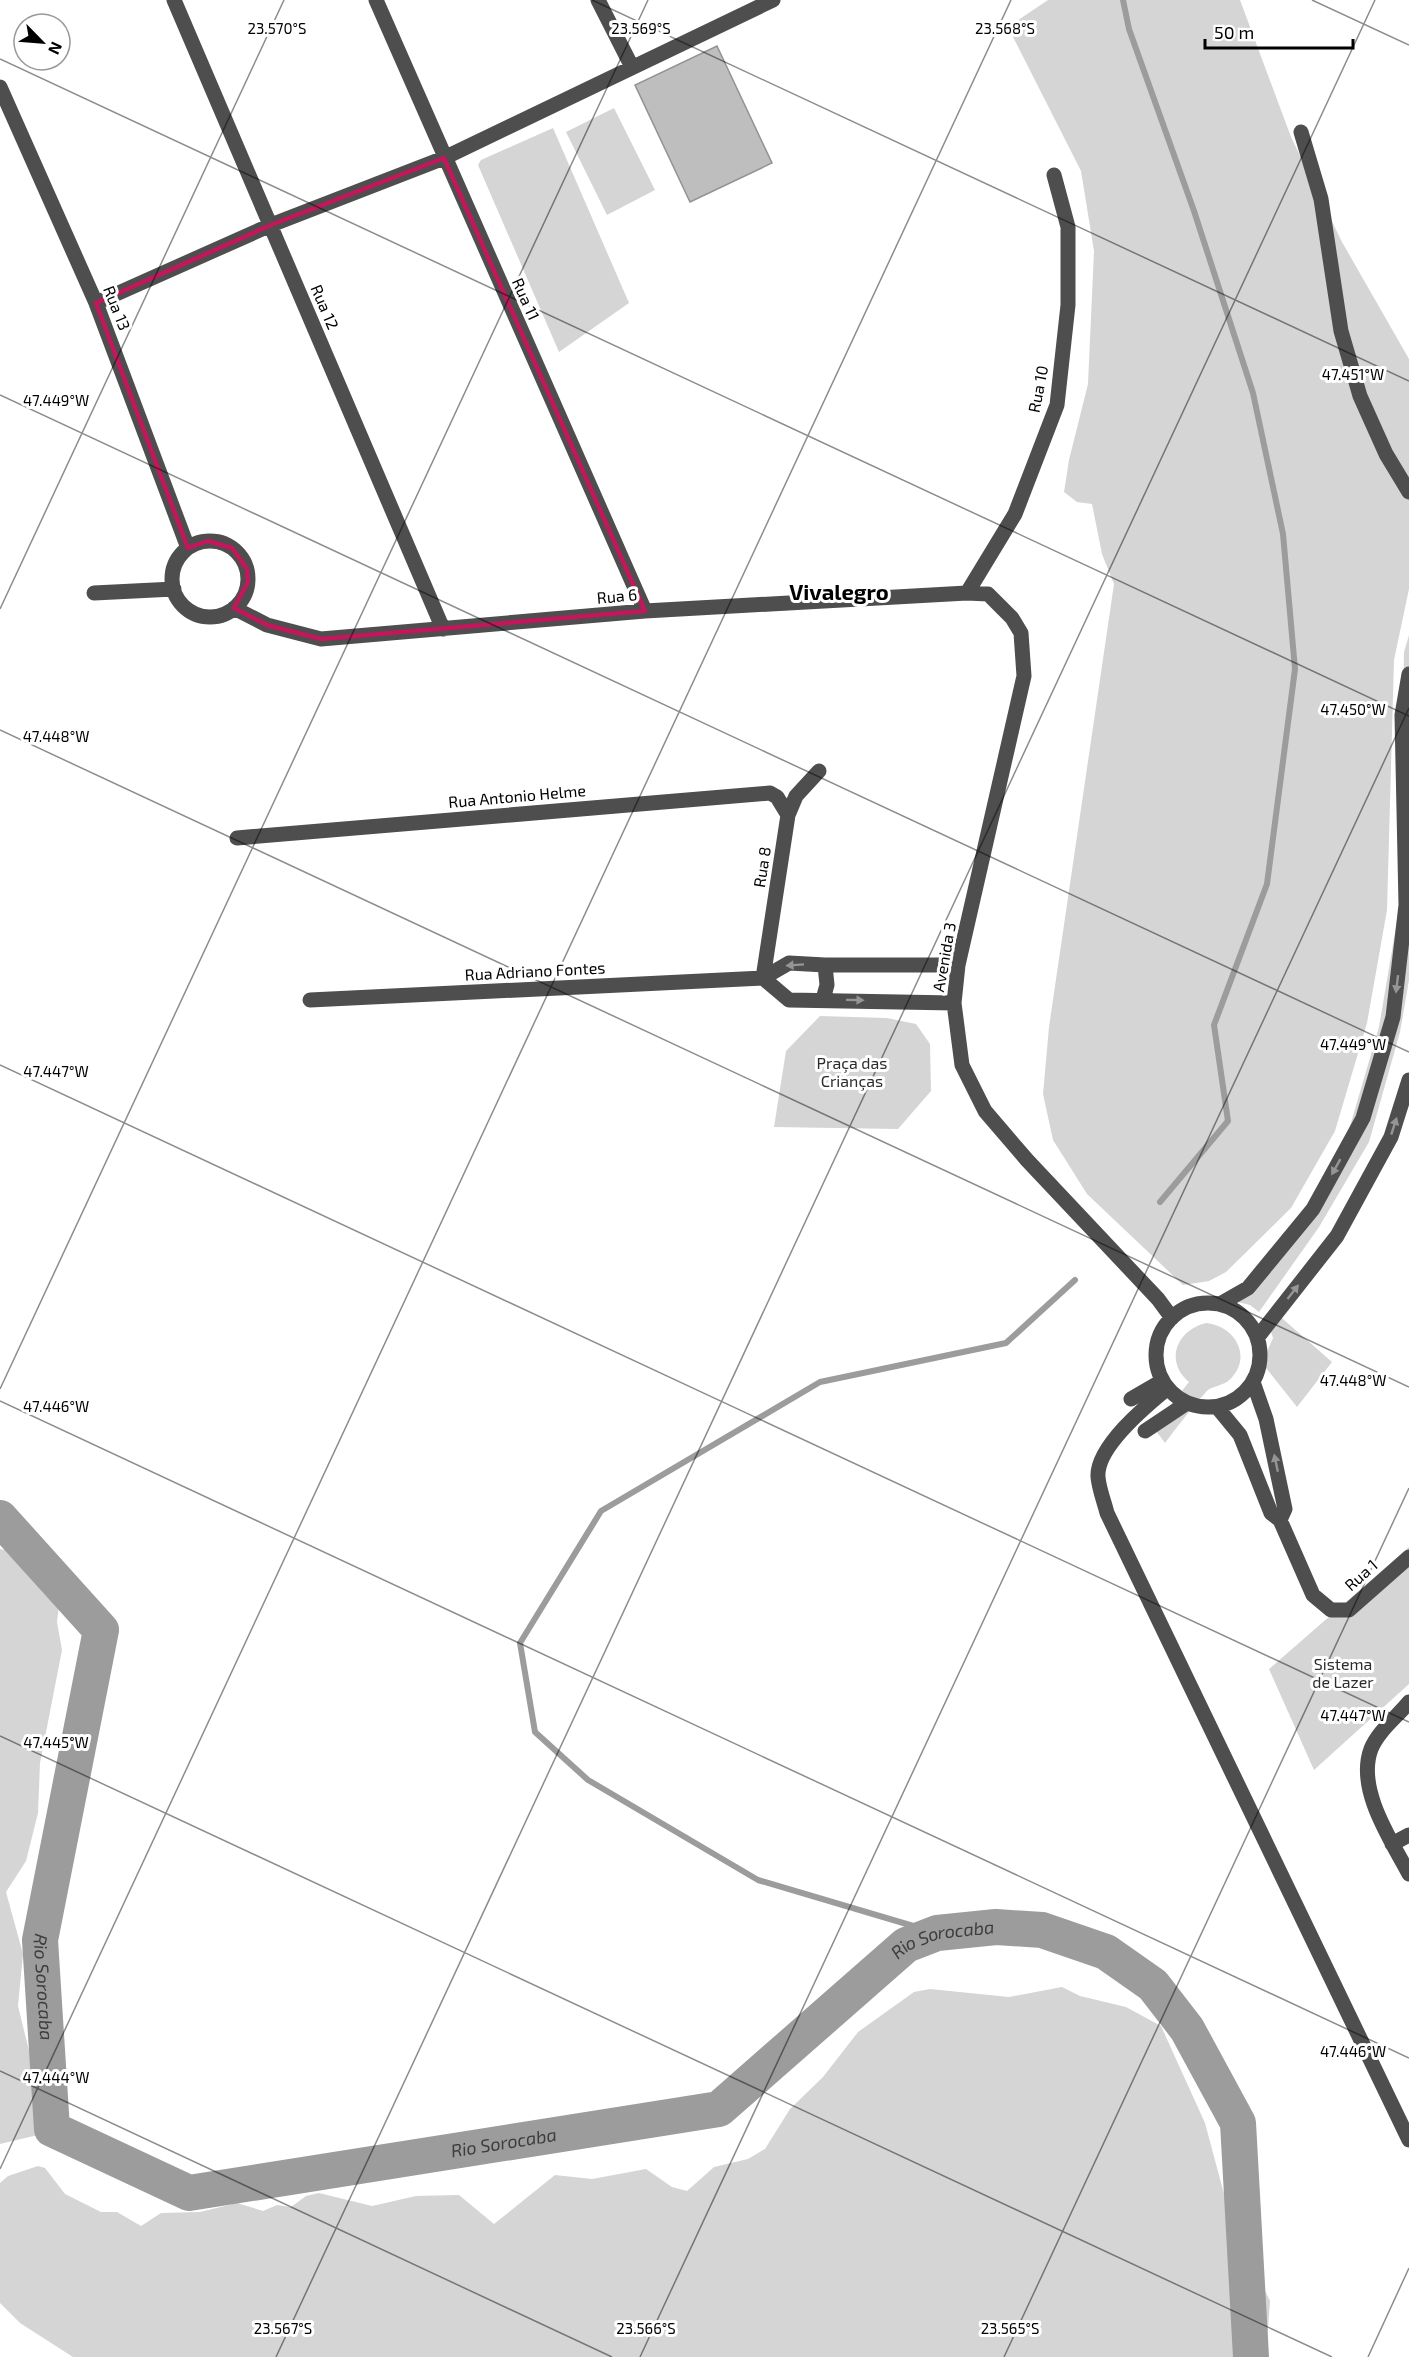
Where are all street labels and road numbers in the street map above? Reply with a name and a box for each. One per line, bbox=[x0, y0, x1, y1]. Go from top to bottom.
street label: Rua 11 bbox=[509, 275, 544, 323]
street label: Rua 12 bbox=[308, 282, 343, 332]
street label: Rua 13 bbox=[100, 283, 135, 333]
street label: Rua 10 bbox=[1024, 364, 1051, 414]
street label: Rua 6 bbox=[596, 584, 638, 607]
street label: Rua Antonio Helme bbox=[447, 780, 587, 811]
street label: Rua 8 bbox=[749, 845, 774, 889]
street label: Avenida 3 bbox=[928, 921, 959, 993]
street label: Rua Adriano Fontes bbox=[464, 957, 606, 984]
street label: Rua 1 bbox=[1340, 1555, 1381, 1594]

